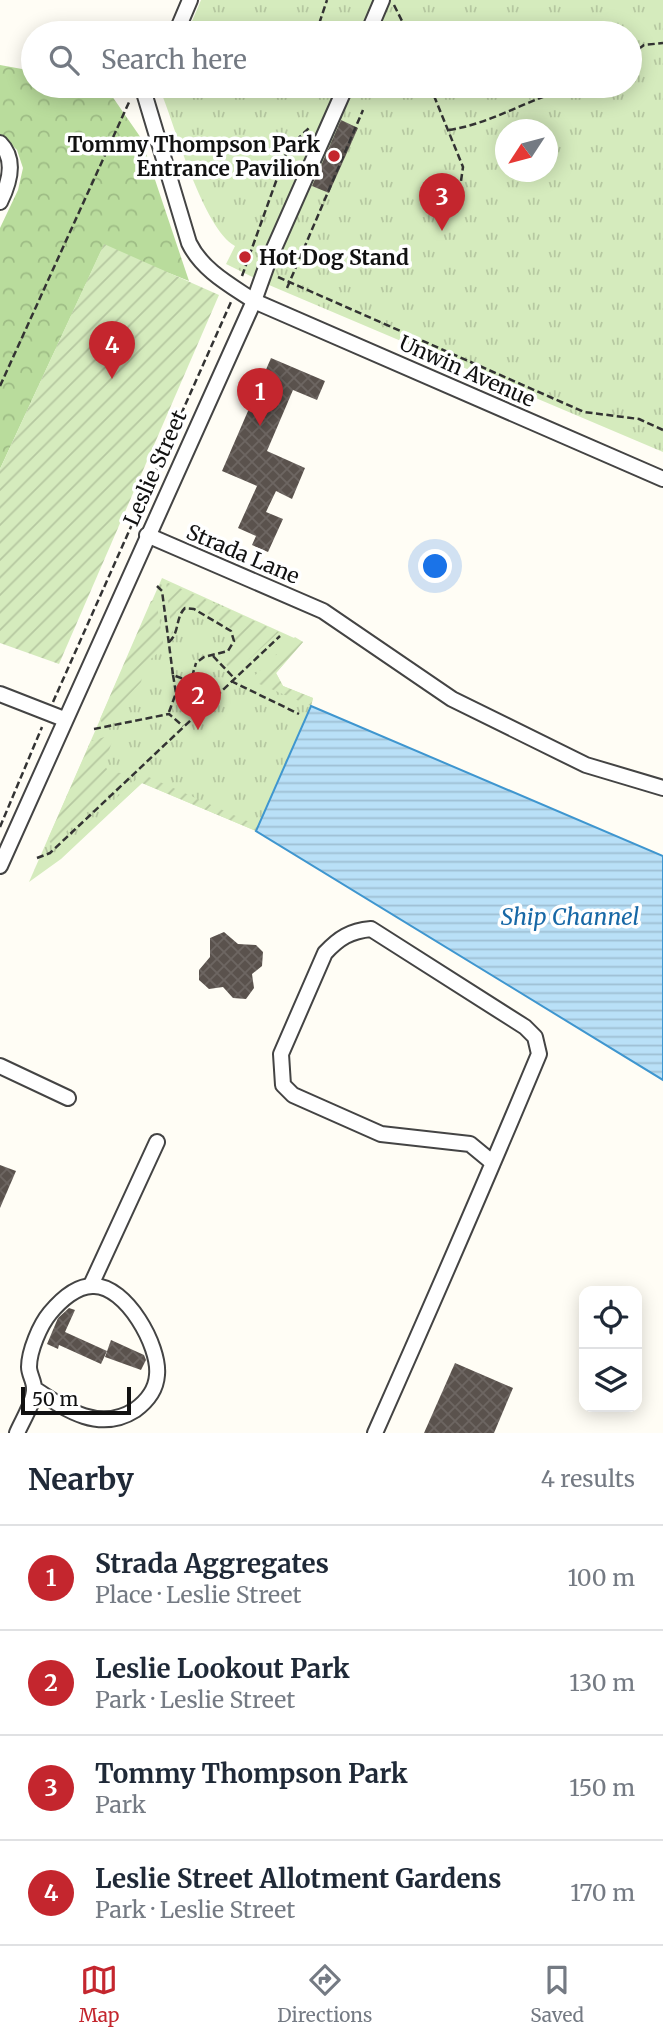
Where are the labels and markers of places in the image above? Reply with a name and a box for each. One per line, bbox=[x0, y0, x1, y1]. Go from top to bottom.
place label: Tommy Thompson Park Entrance Pavilion bbox=[67, 131, 320, 182]
marker: Tommy Thompson Park Entrance Pavilion bbox=[326, 148, 342, 164]
pin: 3 bbox=[419, 173, 465, 231]
place label: Hot Dog Stand bbox=[259, 244, 409, 271]
marker: Hot Dog Stand bbox=[237, 249, 253, 265]
pin: 4 bbox=[89, 321, 135, 379]
pin: 1 bbox=[237, 368, 283, 426]
pin: 2 bbox=[175, 672, 221, 730]

